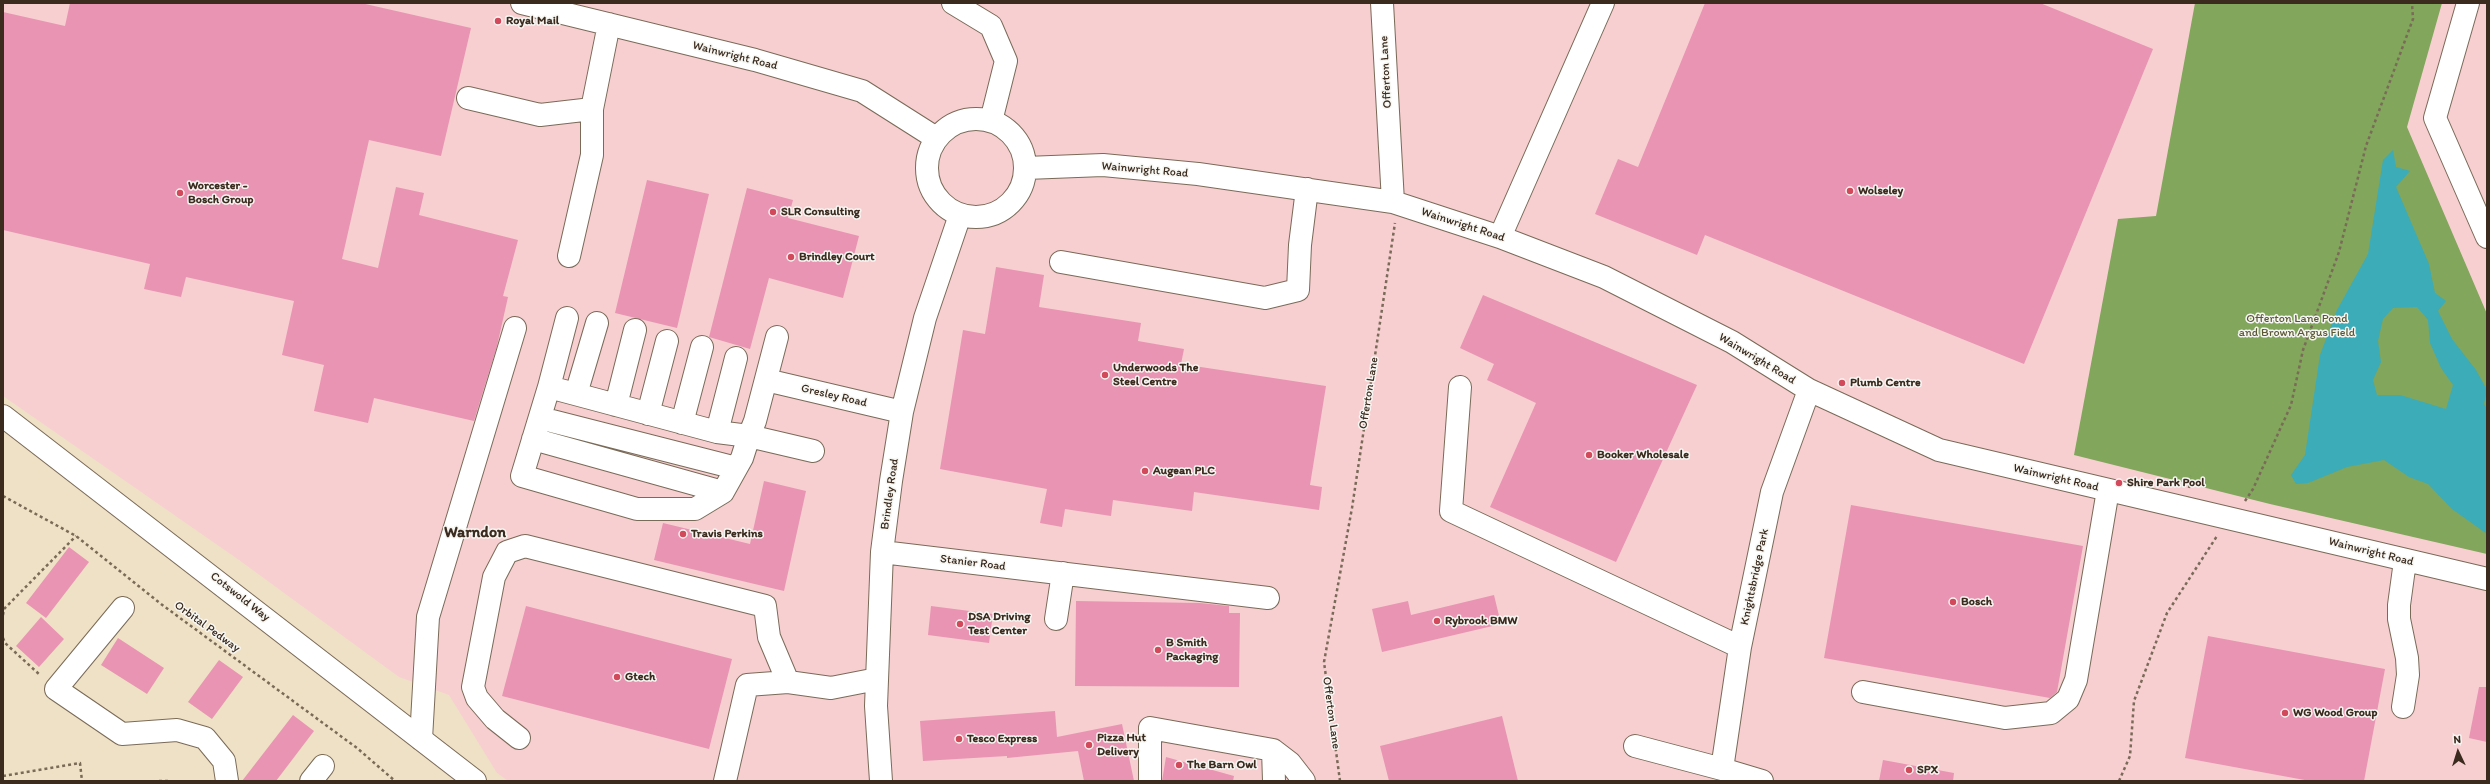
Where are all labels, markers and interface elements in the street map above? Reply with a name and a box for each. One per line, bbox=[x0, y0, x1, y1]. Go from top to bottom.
place label: Royal Mail bbox=[506, 14, 559, 28]
marker: Royal Mail bbox=[493, 16, 503, 26]
street label: Offerton Lane bbox=[1377, 35, 1395, 109]
street label: Wainwright Road bbox=[691, 38, 779, 74]
street label: Wainwright Road bbox=[1101, 159, 1189, 181]
place label: Worcester - Bosch Group bbox=[188, 179, 253, 207]
place label: Wolseley bbox=[1858, 184, 1903, 198]
marker: Wolseley bbox=[1845, 186, 1855, 196]
marker: Worcester - Bosch Group bbox=[175, 188, 185, 198]
place label: SLR Consulting bbox=[781, 205, 860, 219]
street label: Wainwright Road bbox=[1419, 205, 1507, 245]
marker: SLR Consulting bbox=[768, 207, 778, 217]
place label: Brindley Court bbox=[799, 250, 875, 264]
marker: Brindley Court bbox=[786, 252, 796, 262]
park label: Offerton Lane Pond and Brown Argus Field bbox=[2239, 312, 2355, 340]
street label: Wainwright Road bbox=[1716, 330, 1798, 388]
street label: Offerton Lane bbox=[1356, 356, 1382, 430]
place label: Underwoods The Steel Centre bbox=[1113, 361, 1198, 389]
marker: Underwoods The Steel Centre bbox=[1100, 370, 1110, 380]
place label: Plumb Centre bbox=[1850, 376, 1921, 390]
marker: Plumb Centre bbox=[1837, 378, 1847, 388]
street label: Gresley Road bbox=[800, 381, 868, 411]
place label: Booker Wholesale bbox=[1597, 448, 1689, 462]
marker: Booker Wholesale bbox=[1584, 450, 1594, 460]
street label: Brindley Road bbox=[878, 457, 902, 531]
street label: Wainwright Road bbox=[2012, 461, 2100, 495]
place label: Augean PLC bbox=[1153, 464, 1215, 478]
marker: Augean PLC bbox=[1140, 466, 1150, 476]
place label: Shire Park Pool bbox=[2127, 476, 2205, 490]
marker: Shire Park Pool bbox=[2114, 478, 2124, 488]
district label: Warndon bbox=[444, 523, 506, 543]
place label: Travis Perkins bbox=[691, 527, 763, 541]
street label: Knightsbridge Park bbox=[1738, 527, 1772, 627]
marker: Travis Perkins bbox=[678, 529, 688, 539]
street label: Wainwright Road bbox=[2327, 534, 2415, 570]
street label: Stanier Road bbox=[939, 552, 1007, 574]
street label: Cotswold Way bbox=[207, 569, 273, 625]
place label: Bosch bbox=[1961, 595, 1992, 609]
marker: Bosch bbox=[1948, 597, 1958, 607]
street label: Orbital Pedway bbox=[171, 598, 243, 656]
place label: DSA Driving Test Center bbox=[968, 610, 1030, 638]
place label: Rybrook BMW bbox=[1445, 614, 1518, 628]
marker: Rybrook BMW bbox=[1432, 616, 1442, 626]
marker: DSA Driving Test Center bbox=[955, 619, 965, 629]
place label: B Smith Packaging bbox=[1166, 636, 1218, 664]
marker: B Smith Packaging bbox=[1153, 645, 1163, 655]
place label: Gtech bbox=[625, 670, 655, 684]
marker: Gtech bbox=[612, 672, 622, 682]
street label: Offerton Lane bbox=[1319, 676, 1343, 750]
place label: WG Wood Group bbox=[2293, 706, 2377, 720]
marker: WG Wood Group bbox=[2280, 708, 2290, 718]
place label: Pizza Hut Delivery bbox=[1097, 731, 1146, 759]
place label: Tesco Express bbox=[967, 732, 1037, 746]
north arrow bbox=[2438, 732, 2478, 772]
text: N bbox=[2453, 733, 2461, 746]
marker: Tesco Express bbox=[954, 734, 964, 744]
marker: Pizza Hut Delivery bbox=[1084, 740, 1094, 750]
place label: The Barn Owl bbox=[1187, 758, 1257, 772]
marker: The Barn Owl bbox=[1174, 760, 1184, 770]
place label: SPX bbox=[1917, 763, 1938, 777]
marker: SPX bbox=[1904, 765, 1914, 775]

